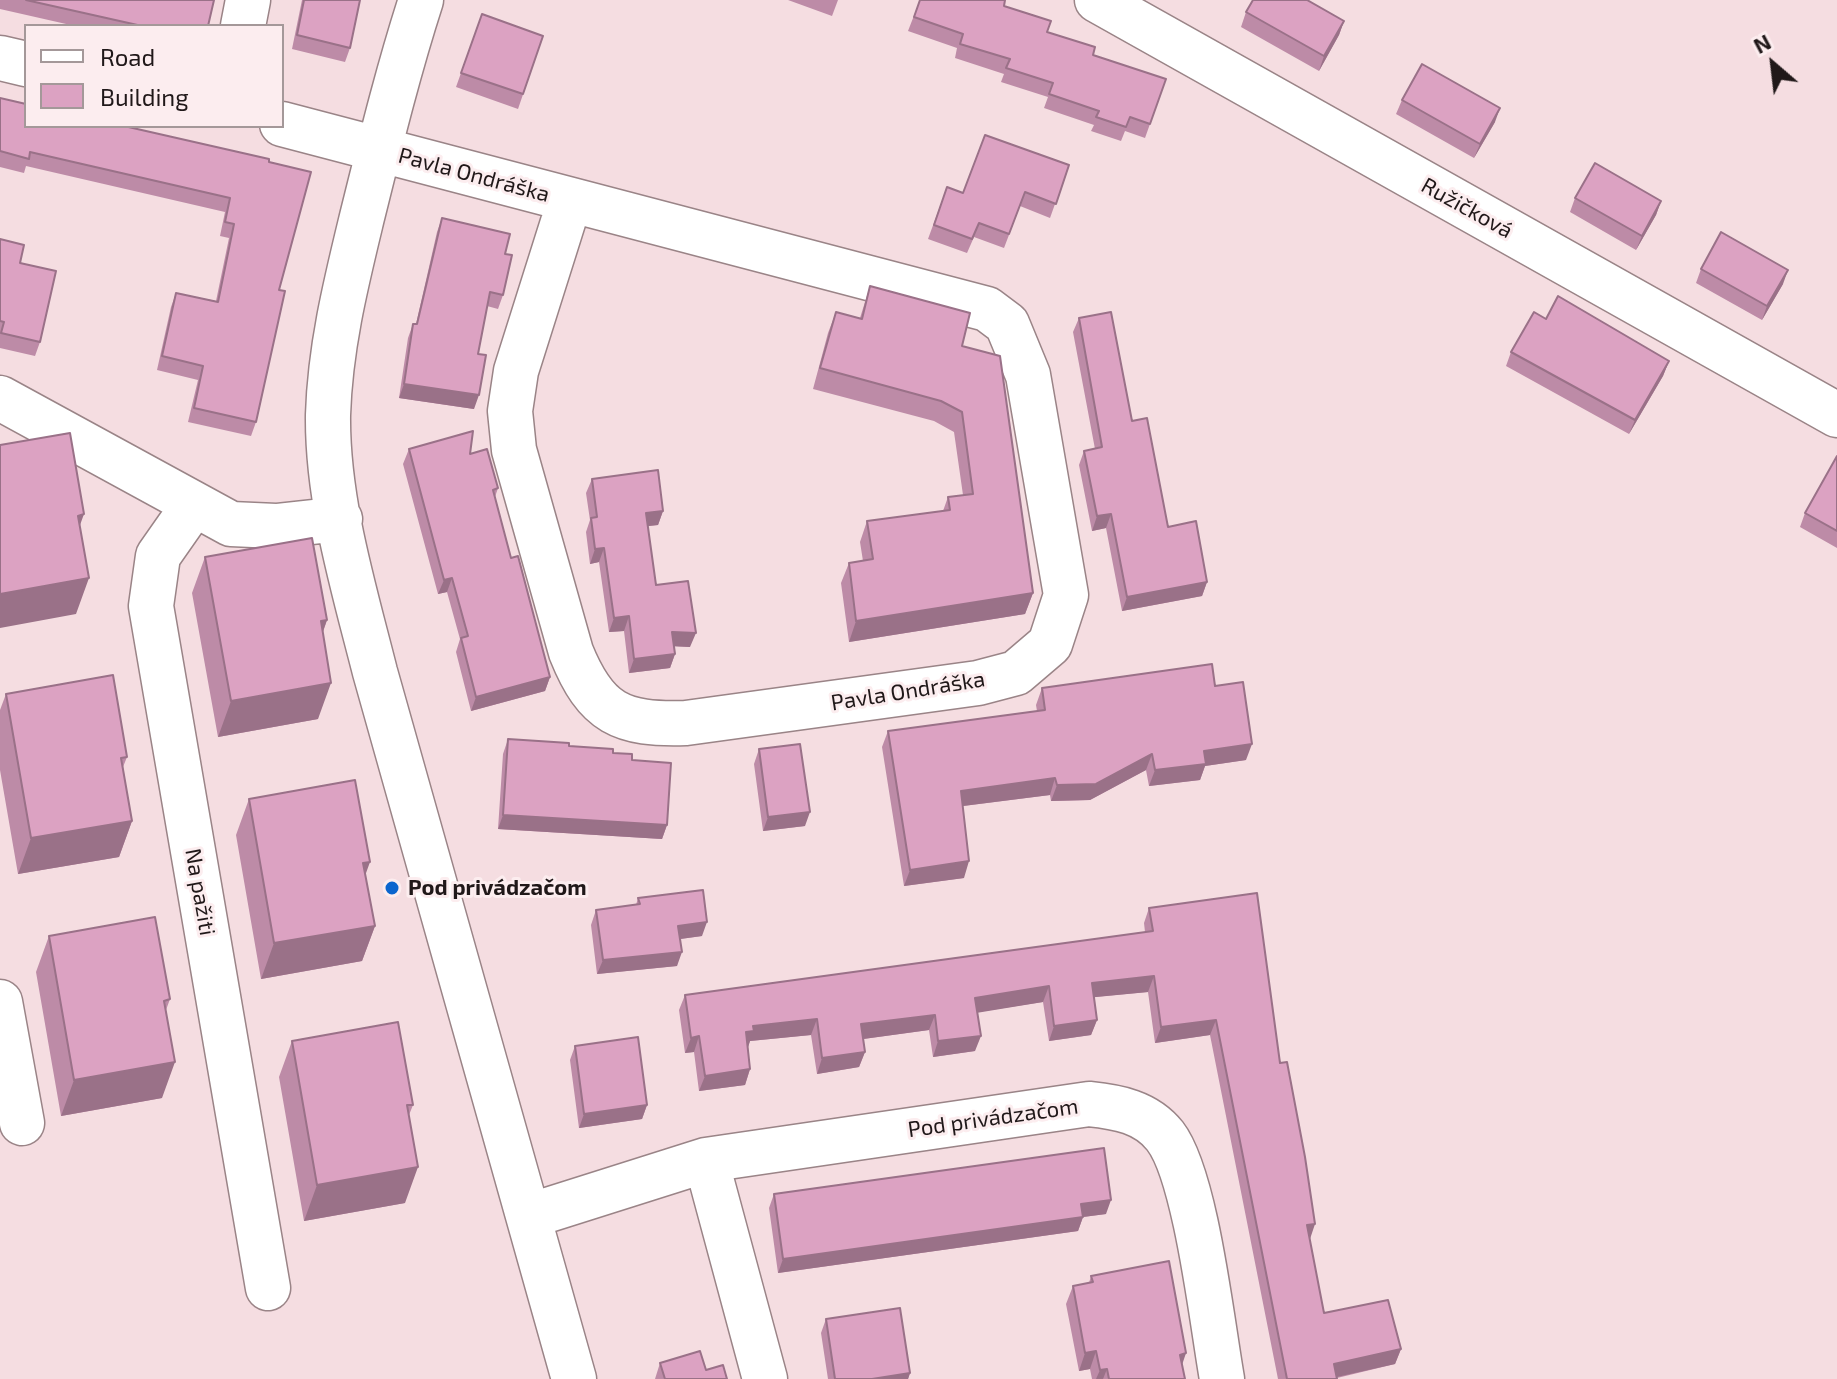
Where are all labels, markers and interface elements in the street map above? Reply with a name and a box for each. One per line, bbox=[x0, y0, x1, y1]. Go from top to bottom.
legend bbox=[24, 24, 284, 128]
north arrow bbox=[1733, 24, 1813, 104]
text: N bbox=[1749, 28, 1775, 58]
text: Road bbox=[100, 42, 155, 71]
text: Building bbox=[100, 82, 189, 111]
street label: Pavla Ondráška bbox=[395, 142, 553, 208]
street label: Ružičková bbox=[1417, 172, 1517, 244]
street label: Pavla Ondráška bbox=[829, 666, 987, 716]
street label: Na pažiti bbox=[179, 846, 221, 938]
place label: Pod privádzačom bbox=[408, 875, 587, 901]
marker: Pod privádzačom bbox=[383, 879, 401, 897]
street label: Pod privádzačom bbox=[906, 1093, 1080, 1143]

